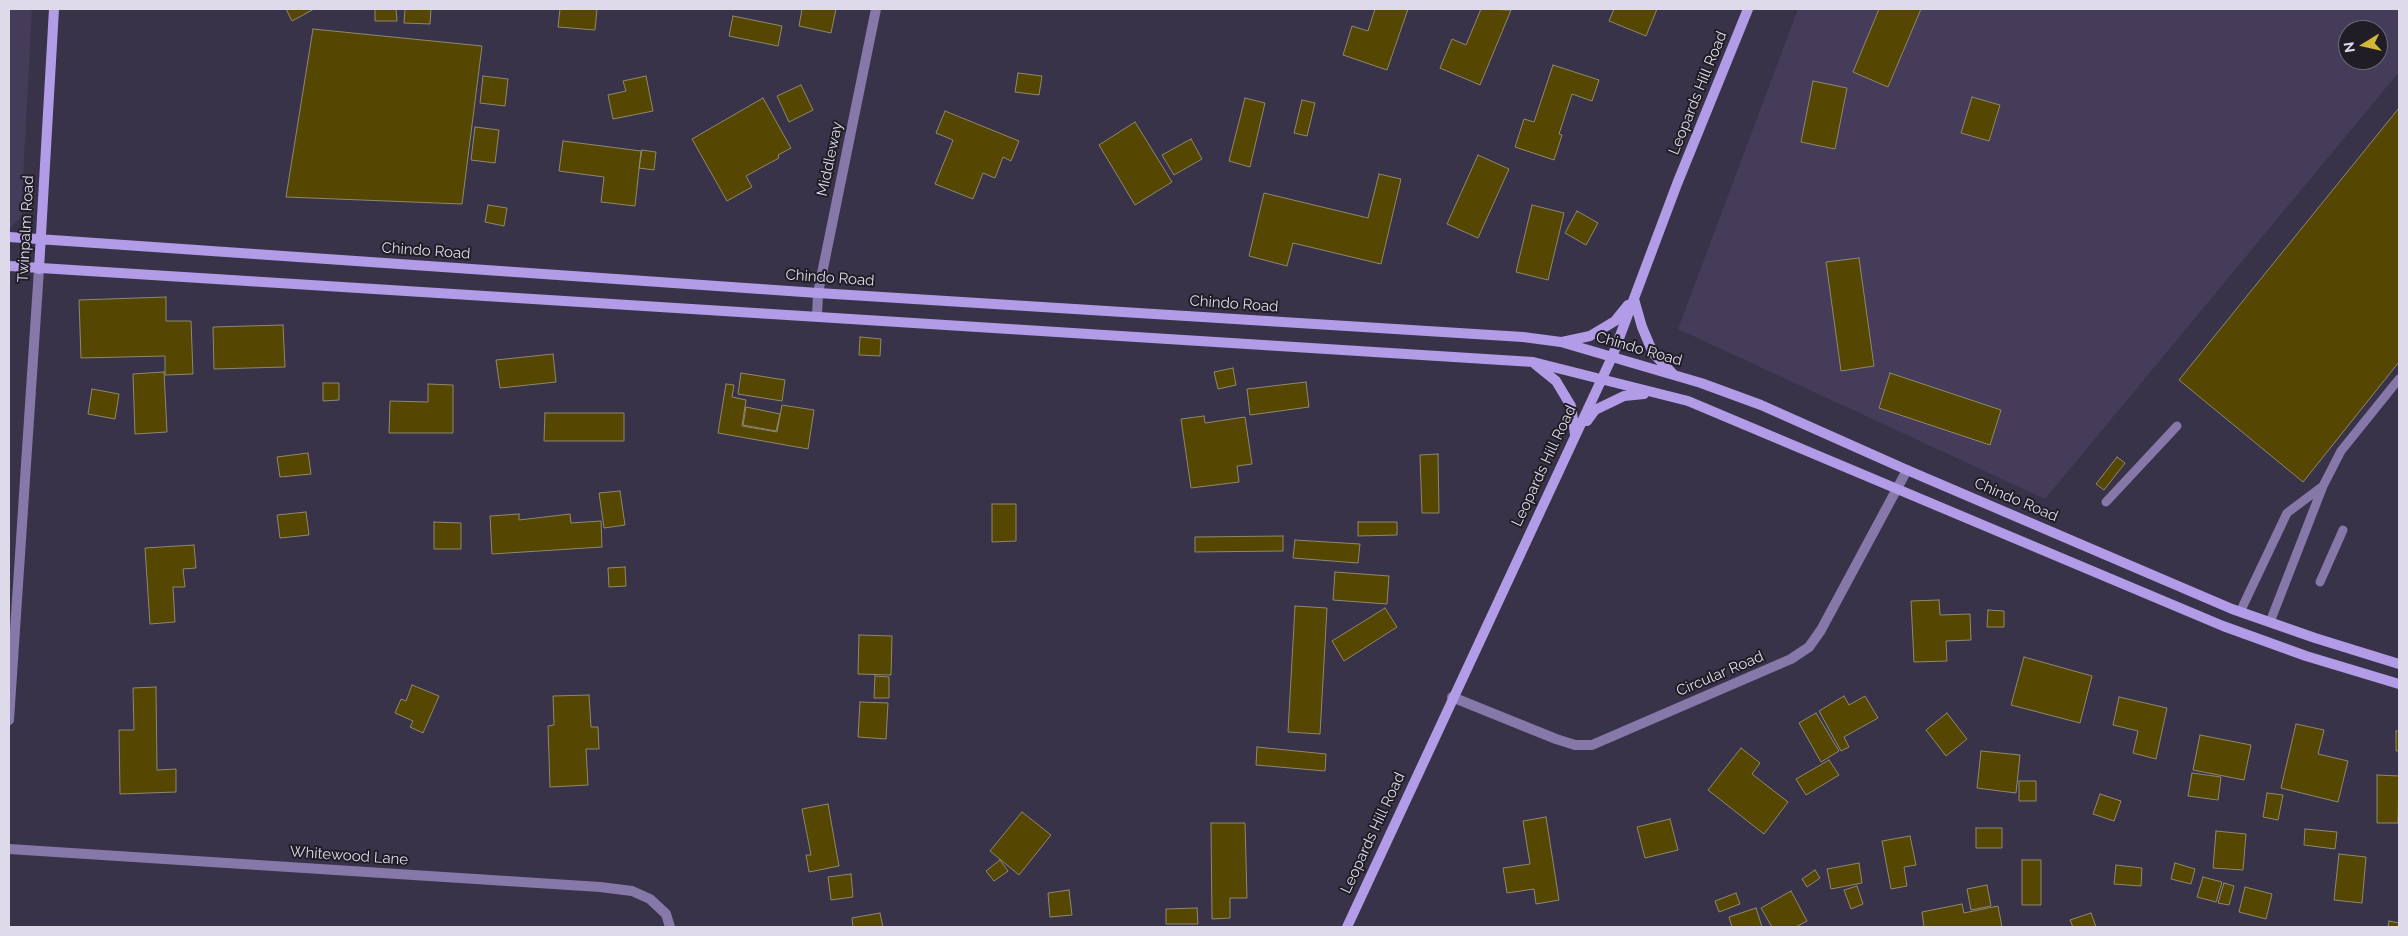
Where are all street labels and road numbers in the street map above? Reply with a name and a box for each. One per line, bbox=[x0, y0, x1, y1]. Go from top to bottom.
street label: Leopards Hill Road bbox=[1665, 29, 1731, 157]
street label: Middleway bbox=[813, 120, 847, 198]
street label: Twinpalm Road bbox=[14, 175, 38, 283]
street label: Chindo Road bbox=[381, 239, 471, 263]
street label: Chindo Road bbox=[785, 266, 875, 290]
street label: Chindo Road bbox=[1189, 292, 1279, 316]
street label: Chindo Road bbox=[1594, 328, 1684, 370]
street label: Leopards Hill Road bbox=[1508, 403, 1580, 529]
street label: Chindo Road bbox=[1971, 474, 2061, 526]
street label: Circular Road bbox=[1674, 648, 1766, 700]
street label: Leopards Hill Road bbox=[1337, 770, 1409, 896]
street label: Whitewood Lane bbox=[289, 843, 409, 869]

